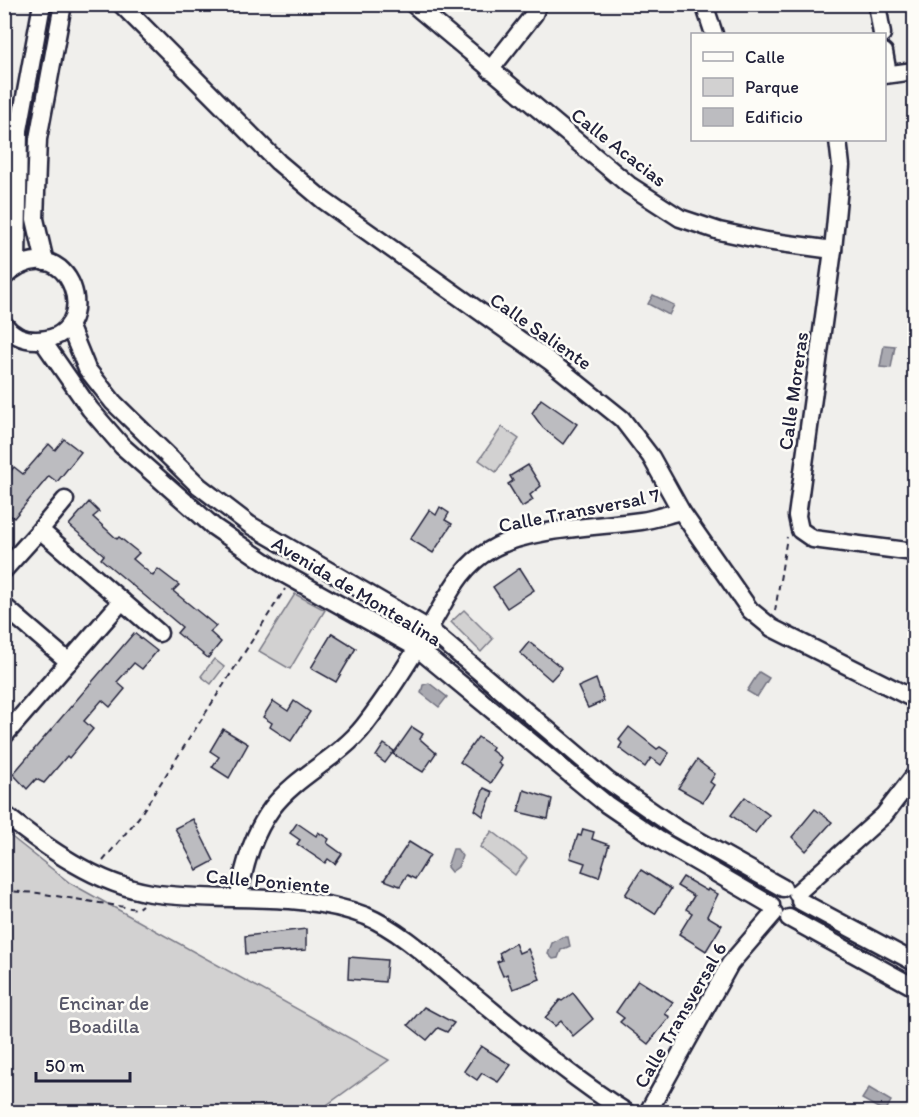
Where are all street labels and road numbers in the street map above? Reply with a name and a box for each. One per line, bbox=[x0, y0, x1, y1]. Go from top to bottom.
street label: Calle Acacias bbox=[567, 102, 672, 192]
street label: Calle Saliente bbox=[485, 287, 597, 375]
street label: Calle Moreras bbox=[773, 330, 813, 452]
street label: Calle Transversal 7 bbox=[496, 483, 662, 537]
street label: Avenida de Montealina bbox=[268, 531, 447, 652]
street label: Calle Poniente bbox=[205, 864, 331, 898]
street label: Calle Transversal 6 bbox=[628, 938, 732, 1092]

